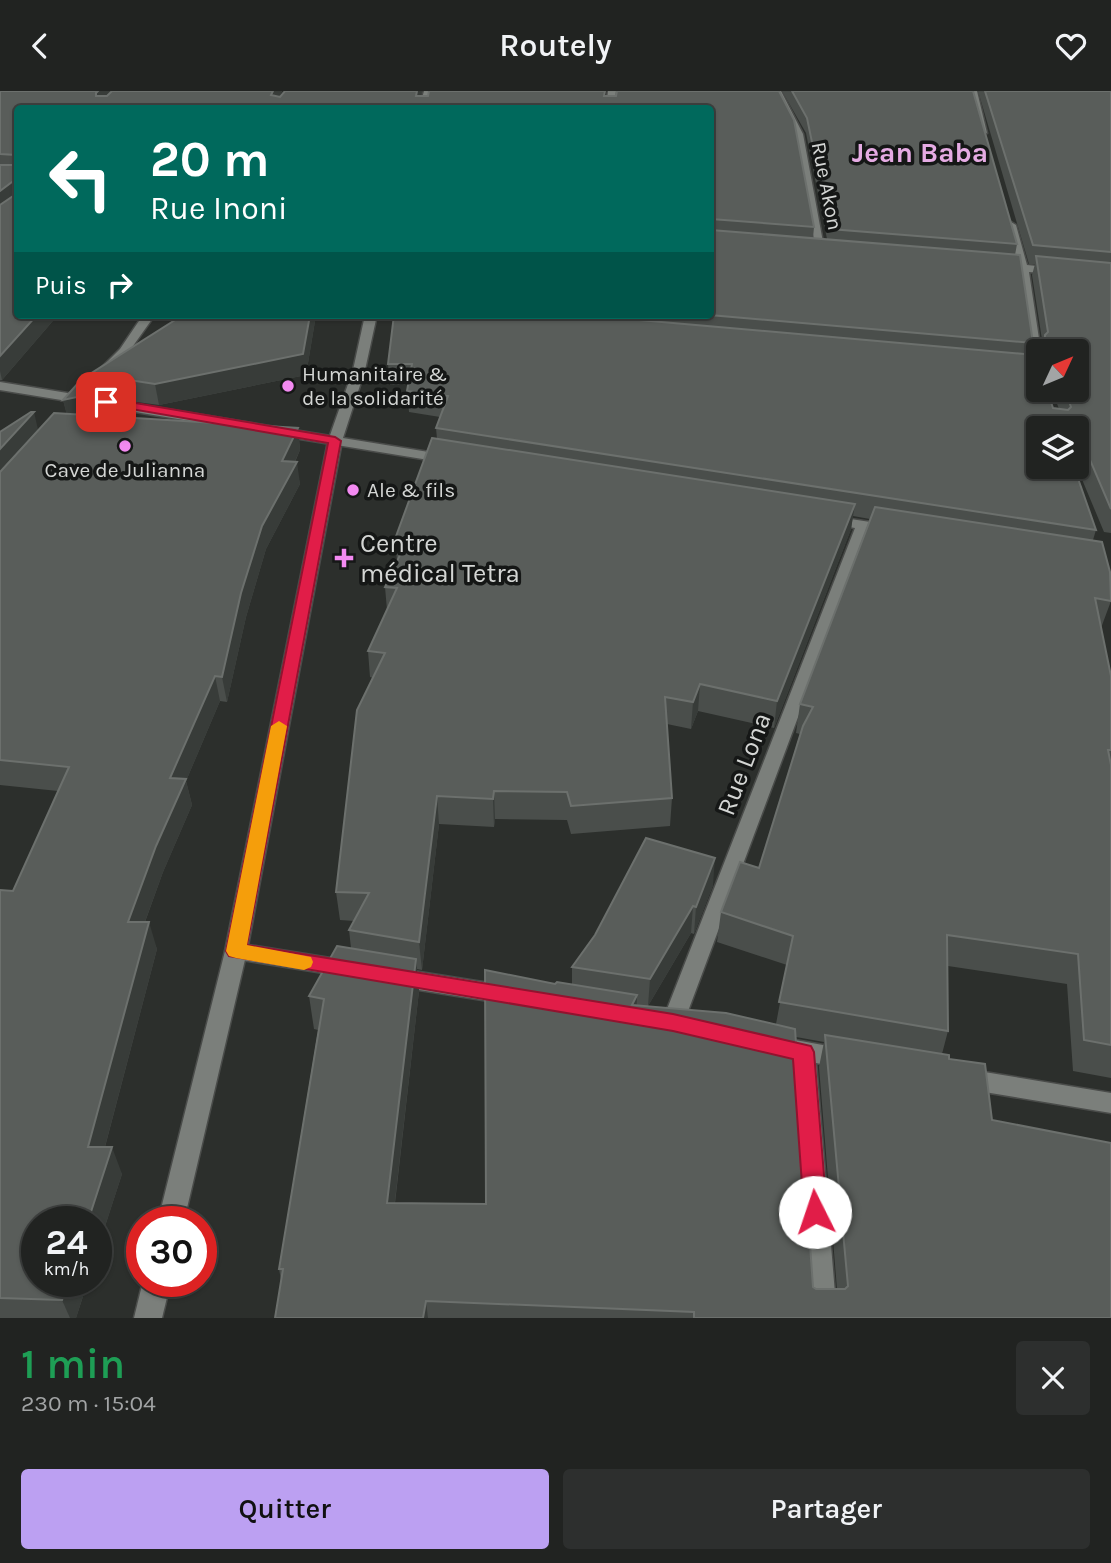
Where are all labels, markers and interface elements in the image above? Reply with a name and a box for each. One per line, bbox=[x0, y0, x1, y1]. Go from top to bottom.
icon: back bbox=[21, 27, 59, 65]
text: Routely bbox=[499, 27, 612, 64]
icon: heart bbox=[1052, 27, 1090, 65]
text: 20 m bbox=[150, 131, 270, 188]
icon: left bbox=[35, 133, 126, 224]
district label: Jean Baba bbox=[852, 136, 988, 169]
street label: Rue Akon bbox=[807, 140, 847, 232]
text: Rue Inoni bbox=[150, 190, 288, 227]
icon: right bbox=[101, 266, 139, 304]
text: Puis bbox=[35, 270, 87, 301]
north arrow bbox=[1026, 339, 1088, 403]
map controls bbox=[1026, 339, 1089, 479]
place label: Humanitaire & de la solidarité bbox=[302, 362, 447, 410]
pin bbox=[76, 372, 136, 432]
marker: Humanitaire & de la solidarité bbox=[280, 378, 296, 394]
icon: arrive bbox=[87, 383, 125, 421]
button: layers bbox=[1026, 416, 1089, 479]
marker: Cave de Julianna bbox=[117, 438, 133, 454]
place label: Cave de Julianna bbox=[45, 458, 205, 482]
place label: Ale & fils bbox=[367, 478, 455, 502]
marker: Ale & fils bbox=[345, 482, 361, 498]
place label: Centre médical Tetra bbox=[360, 528, 520, 589]
marker: Centre médical Tetra bbox=[334, 548, 354, 568]
street label: Rue Lona bbox=[710, 708, 778, 820]
position arrow bbox=[778, 1175, 852, 1249]
speed limit sign: 30 bbox=[126, 1206, 217, 1297]
text: 24 bbox=[46, 1222, 88, 1263]
text: km/h bbox=[44, 1258, 89, 1280]
text: 1 min bbox=[21, 1339, 125, 1389]
button: close bbox=[1016, 1341, 1090, 1415]
text: 230 m · 15:04 bbox=[21, 1390, 156, 1417]
button: Quitter bbox=[21, 1469, 549, 1549]
button: Partager bbox=[563, 1469, 1090, 1549]

